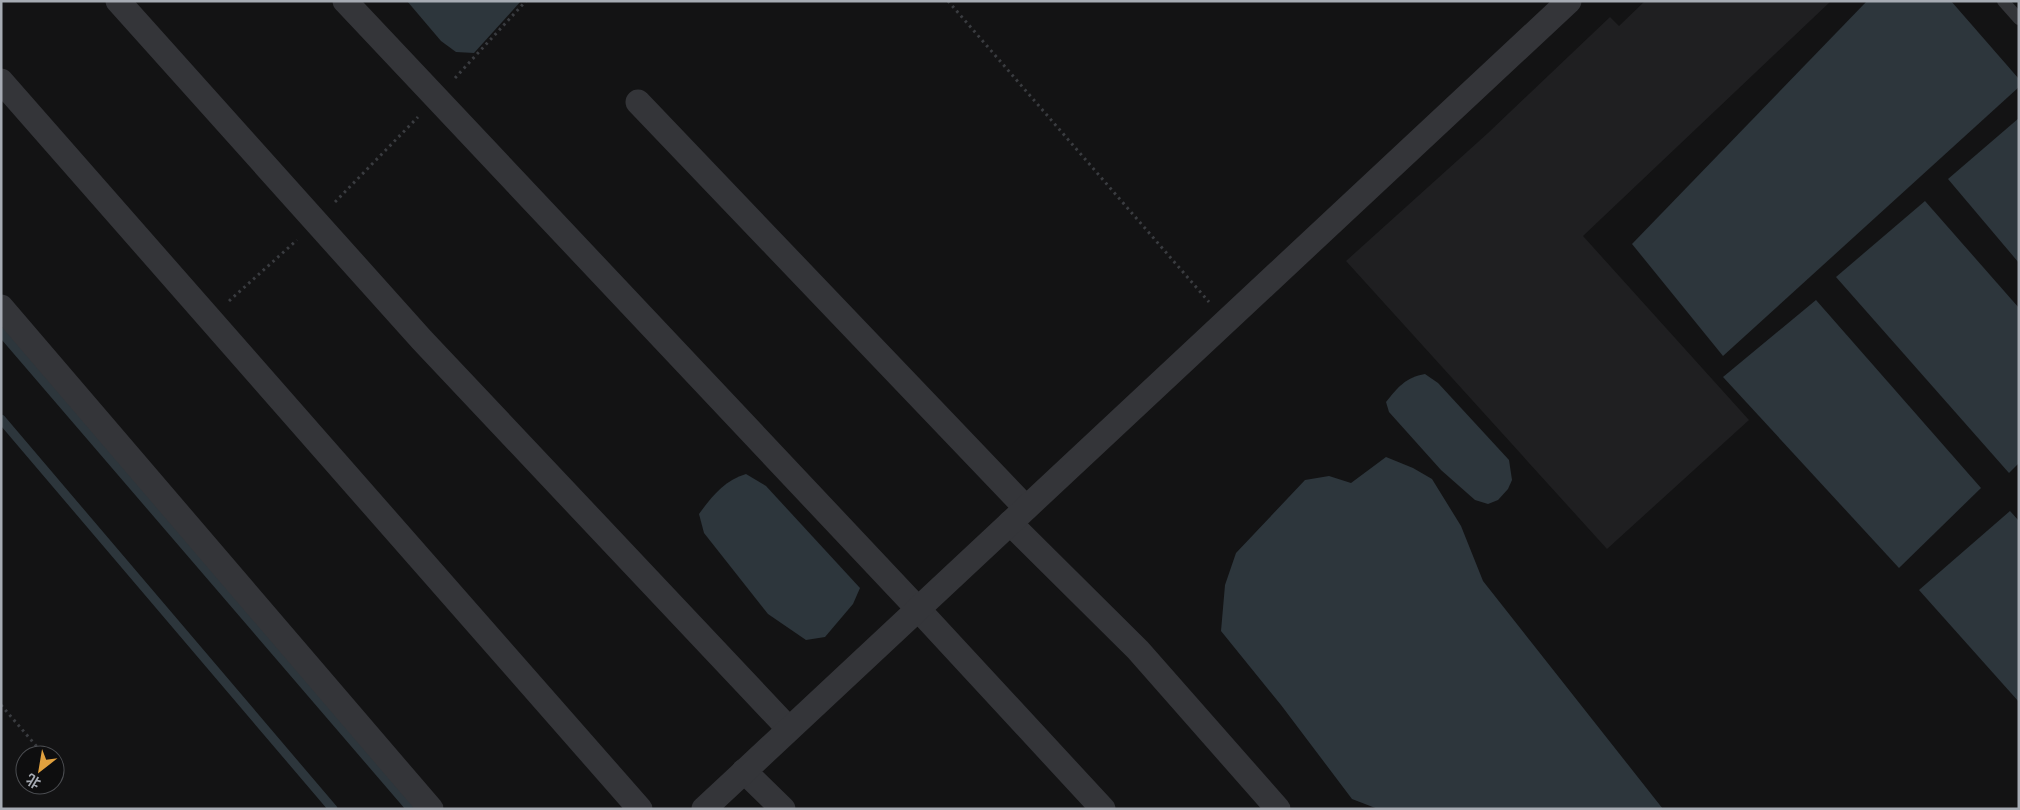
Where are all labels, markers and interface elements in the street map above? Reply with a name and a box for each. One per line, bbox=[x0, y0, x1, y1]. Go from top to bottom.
north arrow bbox=[15, 745, 65, 795]
text: 北 bbox=[23, 770, 44, 792]

